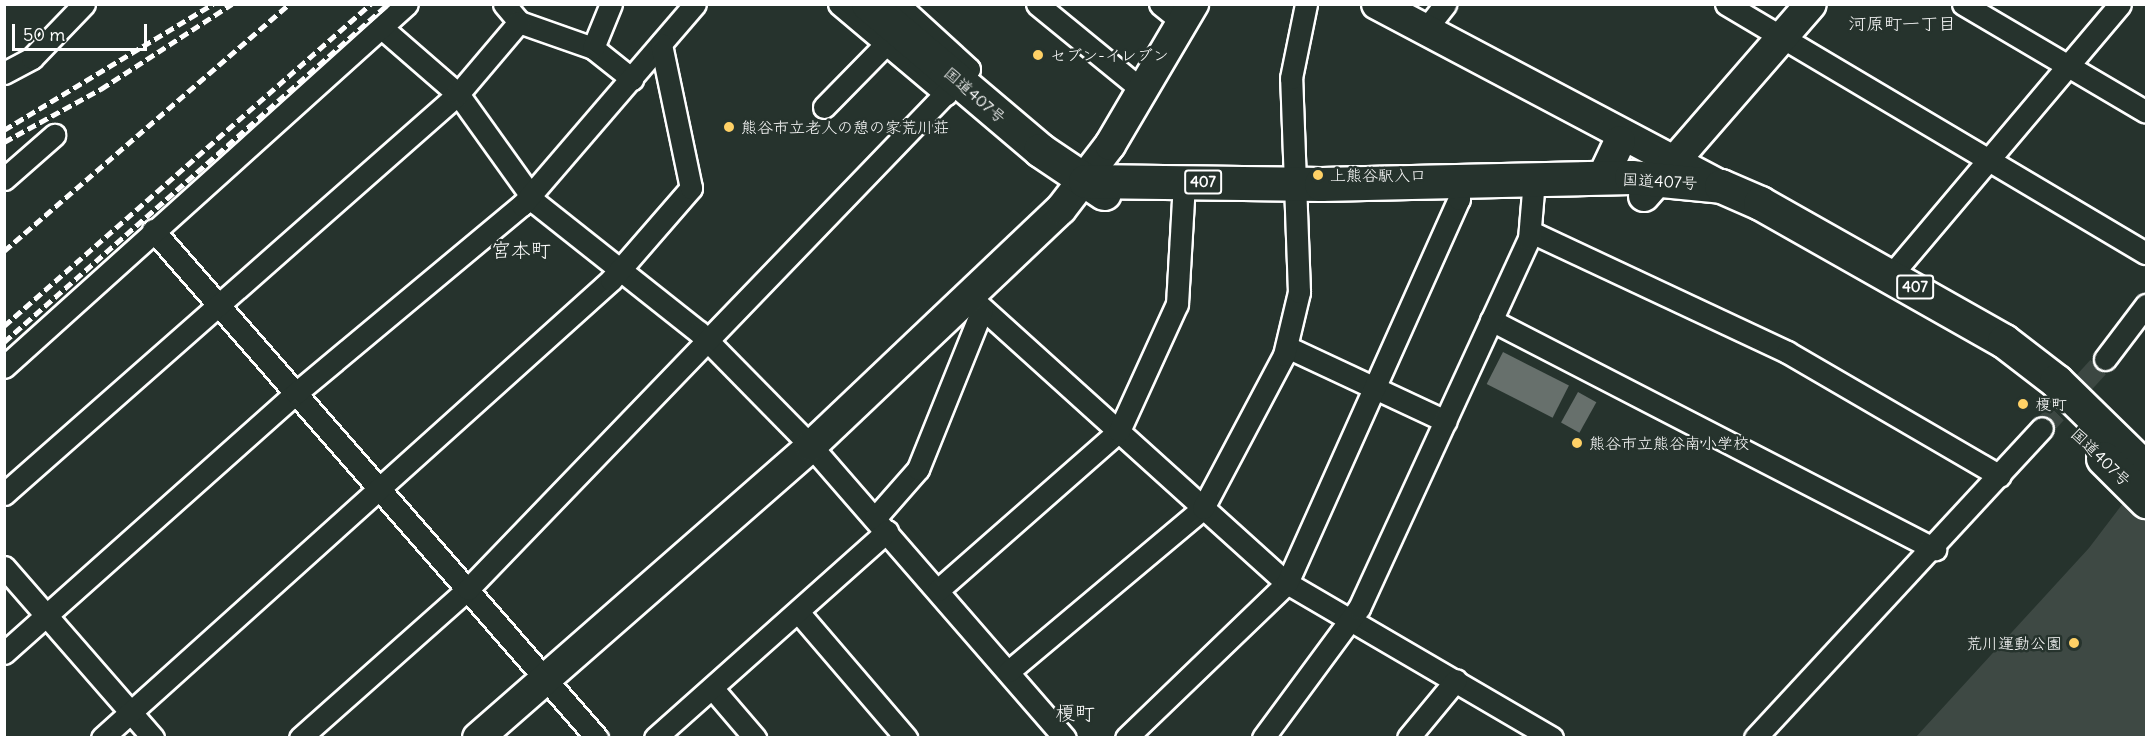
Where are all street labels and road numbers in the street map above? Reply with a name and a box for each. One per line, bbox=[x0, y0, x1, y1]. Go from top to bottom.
street label: 国道407号 bbox=[940, 63, 1010, 127]
street label: 国道407号 bbox=[1622, 169, 1698, 193]
road number: 407 bbox=[1184, 170, 1222, 194]
road number: 407 bbox=[1896, 275, 1934, 299]
street label: 国道407号 bbox=[2067, 424, 2135, 490]

